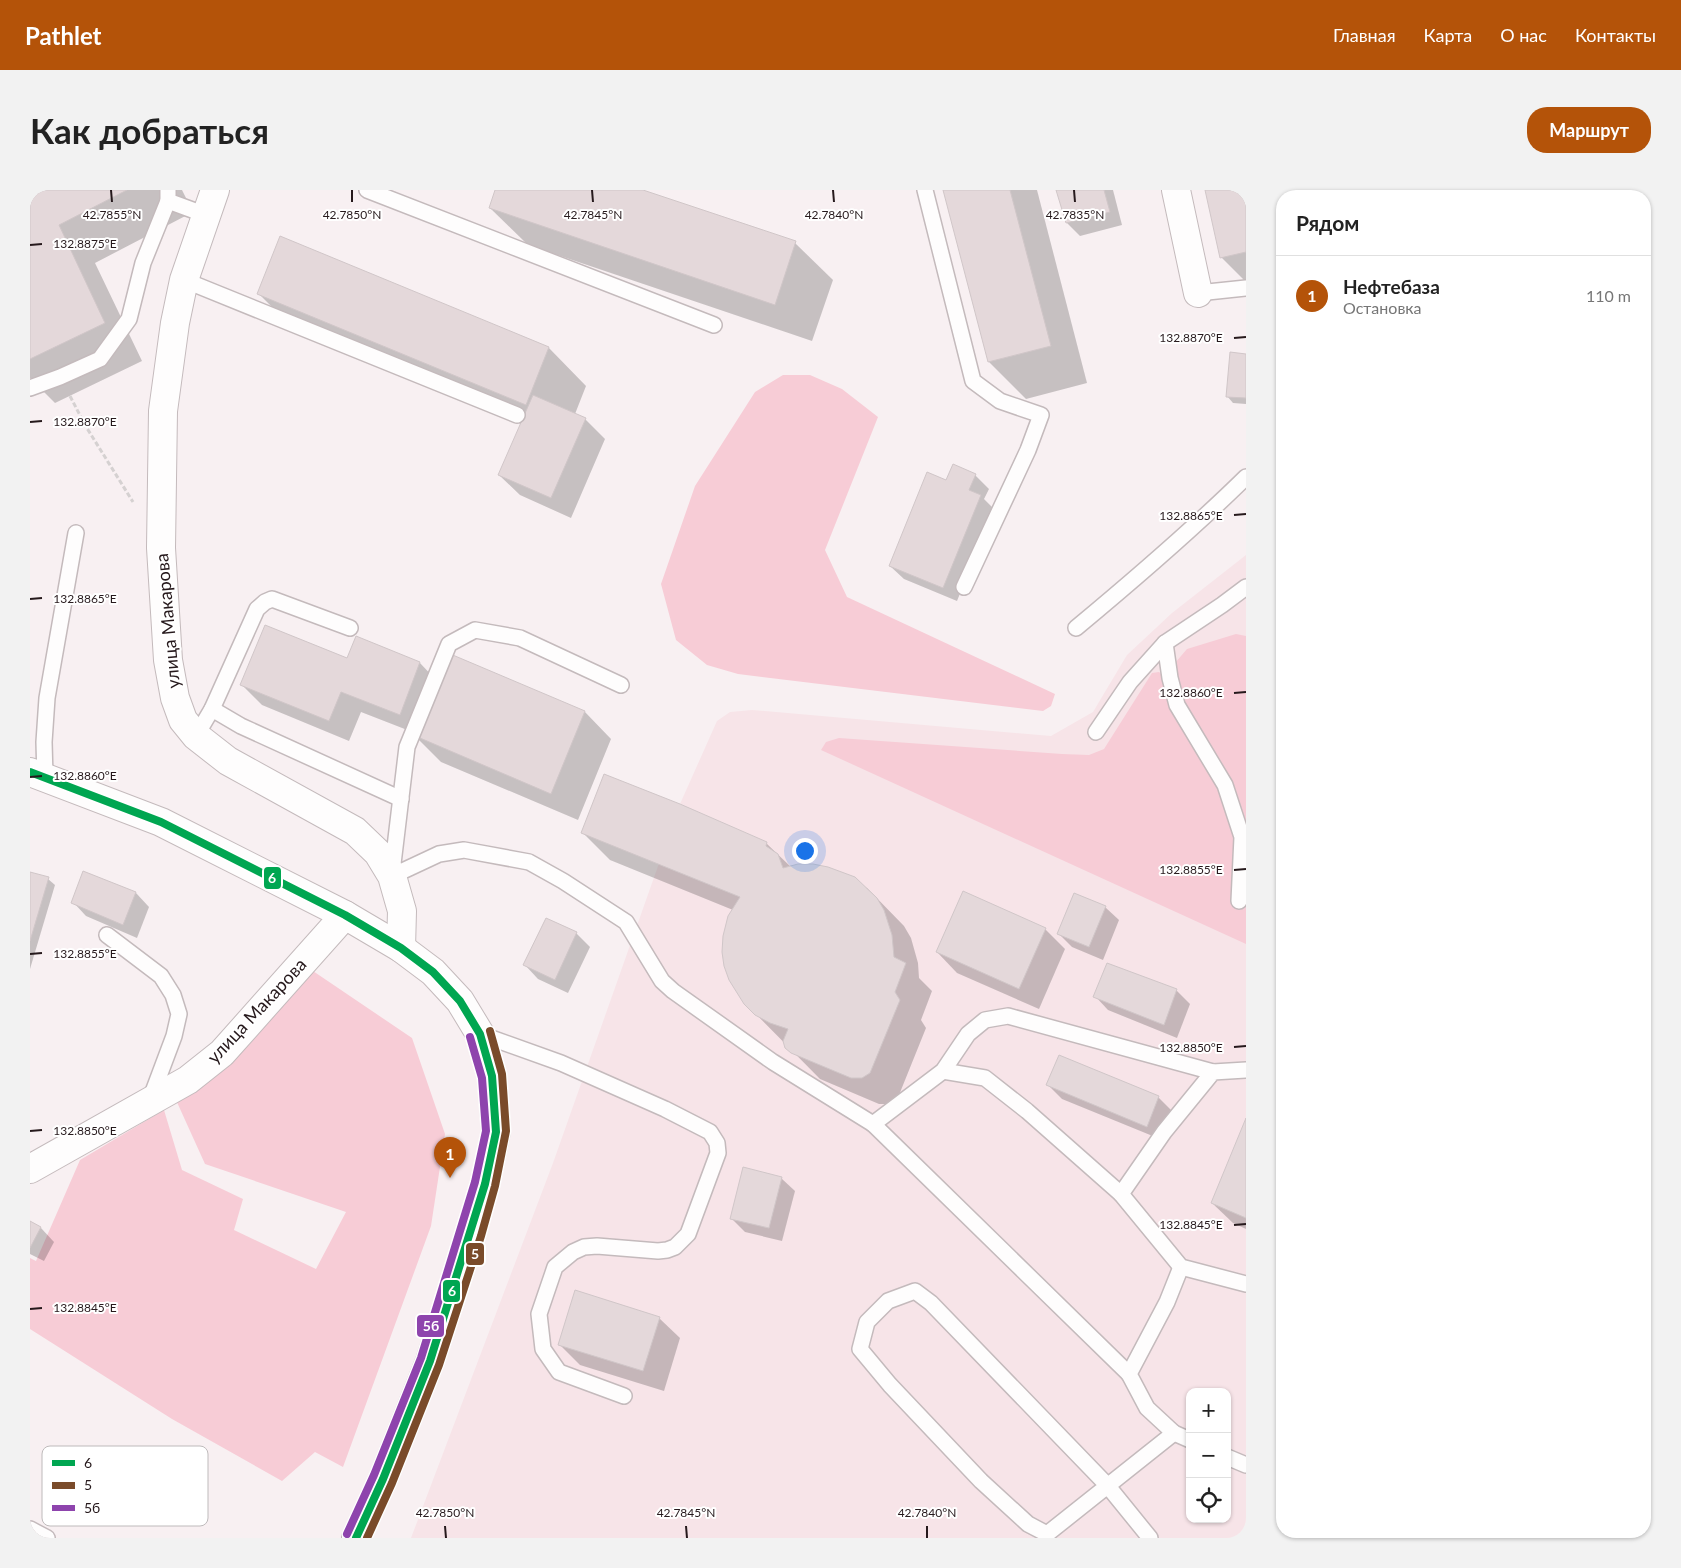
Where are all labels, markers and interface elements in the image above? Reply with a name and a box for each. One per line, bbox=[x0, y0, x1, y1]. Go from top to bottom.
text: Pathlet bbox=[25, 21, 102, 50]
text: Главная bbox=[1333, 24, 1396, 46]
text: Карта bbox=[1424, 24, 1472, 46]
text: О нас bbox=[1500, 24, 1547, 46]
text: Контакты bbox=[1575, 24, 1656, 46]
button: Маршрут bbox=[1527, 107, 1651, 153]
text: Как добраться bbox=[30, 109, 269, 151]
text: 42.7855°N bbox=[83, 207, 141, 222]
text: 42.7850°N bbox=[323, 207, 381, 222]
text: 42.7845°N bbox=[564, 207, 622, 222]
text: 42.7840°N bbox=[805, 207, 863, 222]
text: 42.7835°N bbox=[1046, 207, 1104, 222]
text: Рядом bbox=[1296, 210, 1359, 235]
text: 132.8875°E bbox=[53, 236, 117, 251]
text: Нефтебаза bbox=[1343, 275, 1440, 298]
text: 1 bbox=[1307, 286, 1317, 305]
text: 110 m bbox=[1586, 286, 1631, 305]
text: Остановка bbox=[1343, 298, 1422, 317]
text: 132.8870°E bbox=[1159, 330, 1223, 345]
text: 132.8870°E bbox=[53, 414, 117, 429]
text: 132.8865°E bbox=[1159, 508, 1223, 523]
street label: улица Макарова bbox=[150, 553, 184, 690]
text: 132.8865°E bbox=[53, 591, 117, 606]
text: 132.8860°E bbox=[1159, 685, 1223, 700]
text: 132.8860°E bbox=[53, 768, 117, 783]
your location bbox=[792, 838, 818, 864]
text: 132.8855°E bbox=[1159, 862, 1223, 877]
line badge: 6 bbox=[263, 866, 282, 890]
text: 6 bbox=[268, 869, 276, 886]
text: 132.8855°E bbox=[53, 946, 117, 961]
street label: улица Макарова bbox=[202, 953, 311, 1067]
text: 132.8850°E bbox=[1159, 1040, 1223, 1055]
text: 132.8850°E bbox=[53, 1123, 117, 1138]
pin: 1 bbox=[434, 1137, 466, 1178]
text: 132.8845°E bbox=[1159, 1217, 1223, 1232]
line badge: 5 bbox=[465, 1242, 485, 1266]
text: 5 bbox=[471, 1245, 479, 1262]
line badge: 6 bbox=[442, 1279, 461, 1303]
text: 6 bbox=[448, 1282, 456, 1299]
text: 132.8845°E bbox=[53, 1300, 117, 1315]
line badge: 5б bbox=[416, 1314, 445, 1338]
text: 5б bbox=[423, 1317, 439, 1334]
map controls bbox=[1186, 1388, 1231, 1523]
button: + bbox=[1186, 1388, 1231, 1433]
button: − bbox=[1186, 1433, 1231, 1478]
legend bbox=[42, 1446, 208, 1526]
text: 6 bbox=[84, 1454, 92, 1471]
text: 5 bbox=[84, 1476, 92, 1493]
button: locate bbox=[1186, 1478, 1231, 1523]
text: 5б bbox=[84, 1499, 100, 1516]
text: 42.7850°N bbox=[416, 1505, 474, 1520]
text: 42.7845°N bbox=[657, 1505, 715, 1520]
text: 42.7840°N bbox=[898, 1505, 956, 1520]

